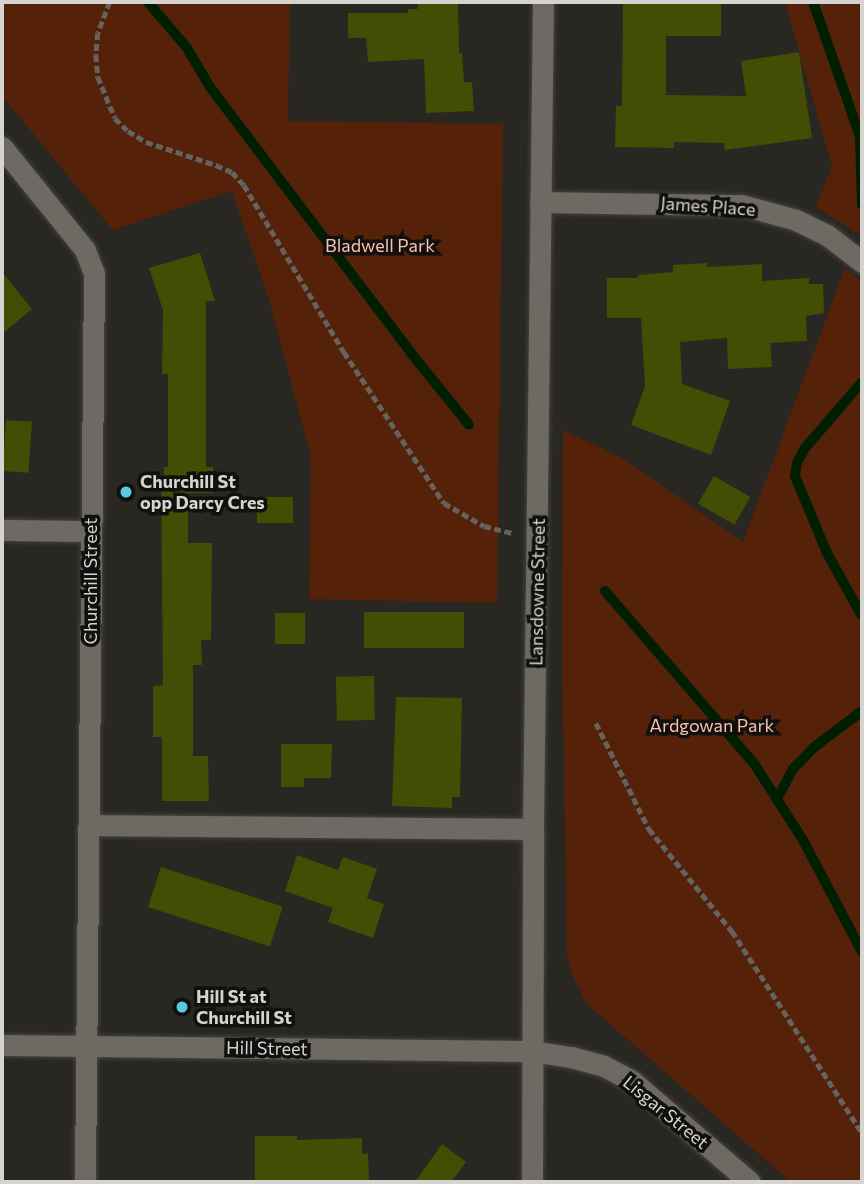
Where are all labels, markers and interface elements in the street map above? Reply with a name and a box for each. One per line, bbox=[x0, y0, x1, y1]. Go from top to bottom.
street label: James Place bbox=[660, 192, 756, 220]
park label: Bladwell Park bbox=[325, 234, 435, 256]
place label: Churchill St opp Darcy Cres bbox=[140, 471, 265, 514]
marker: Churchill St opp Darcy Cres bbox=[118, 484, 134, 500]
street label: Churchill Street bbox=[79, 518, 101, 644]
street label: Lansdowne Street bbox=[525, 518, 549, 666]
park label: Ardgowan Park bbox=[650, 714, 774, 736]
place label: Hill St at Churchill St bbox=[196, 986, 292, 1028]
marker: Hill St at Churchill St bbox=[174, 999, 190, 1015]
street label: Hill Street bbox=[226, 1036, 308, 1060]
street label: Lisgar Street bbox=[619, 1071, 713, 1153]

